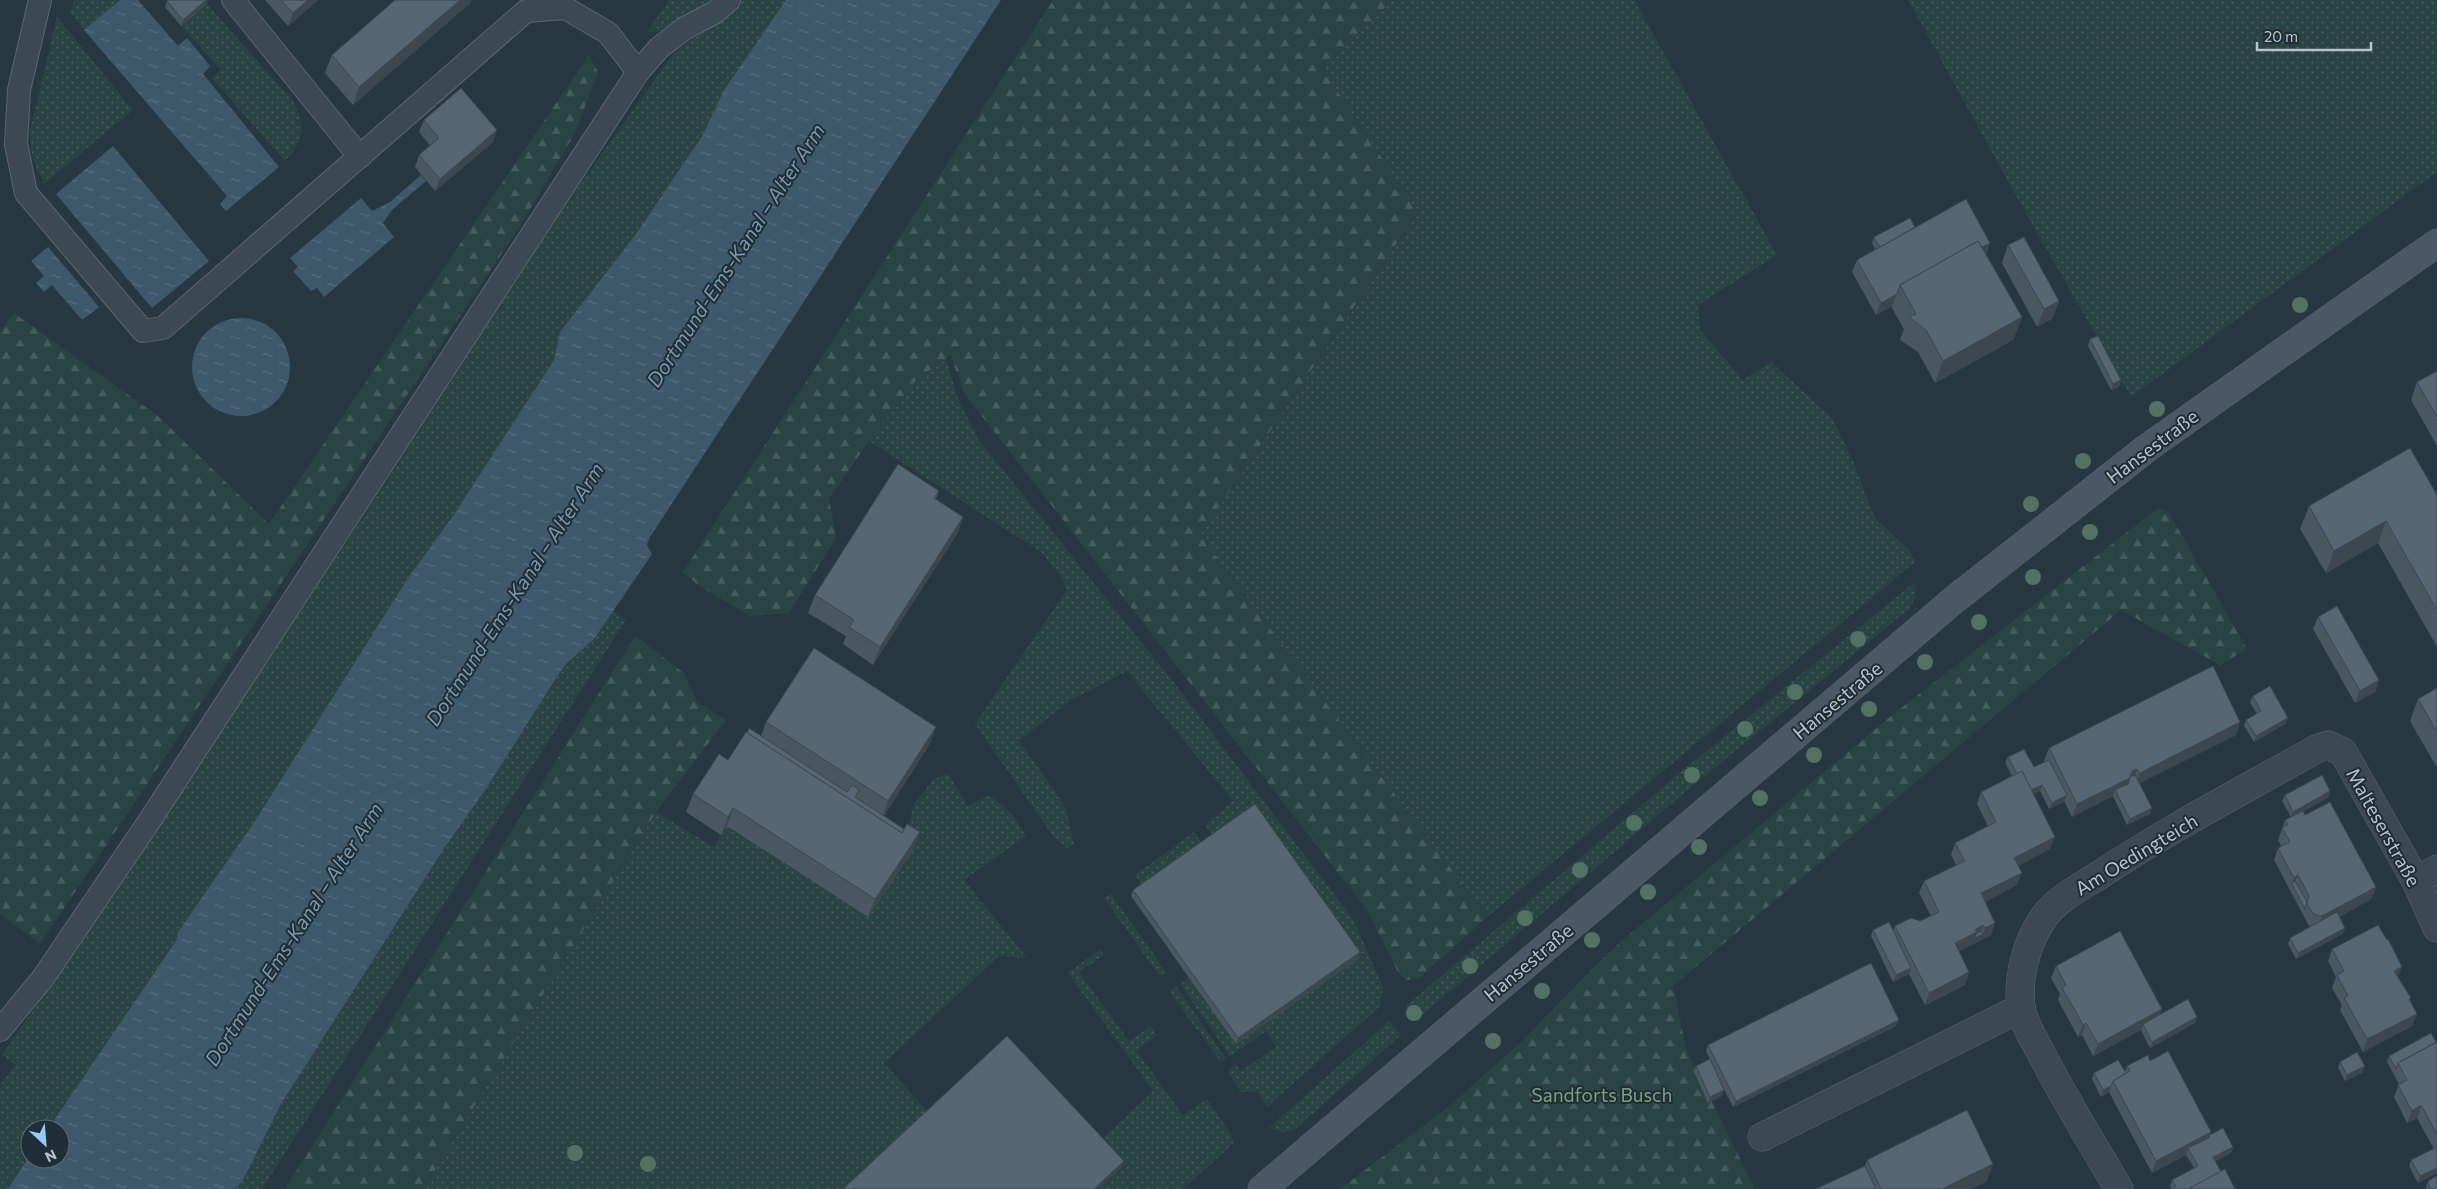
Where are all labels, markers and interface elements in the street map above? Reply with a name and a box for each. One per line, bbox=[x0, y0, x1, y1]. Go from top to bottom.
scale bar bbox=[2257, 20, 2371, 52]
text: 20 m bbox=[2264, 27, 2298, 45]
water label: Dortmund-Ems-Kanal – Alter Arm bbox=[641, 119, 829, 391]
street label: Hansestraße bbox=[2102, 404, 2202, 488]
water label: Dortmund-Ems-Kanal – Alter Arm bbox=[420, 458, 608, 730]
street label: Hansestraße bbox=[1788, 656, 1886, 744]
street label: Malteserstraße bbox=[2342, 764, 2426, 890]
water label: Dortmund-Ems-Kanal – Alter Arm bbox=[199, 798, 387, 1070]
street label: Am Oedingteich bbox=[2071, 808, 2201, 900]
street label: Hansestraße bbox=[1479, 918, 1577, 1006]
park label: Sandforts Busch bbox=[1532, 1083, 1672, 1106]
north arrow bbox=[20, 1119, 70, 1169]
text: N bbox=[42, 1146, 59, 1166]

